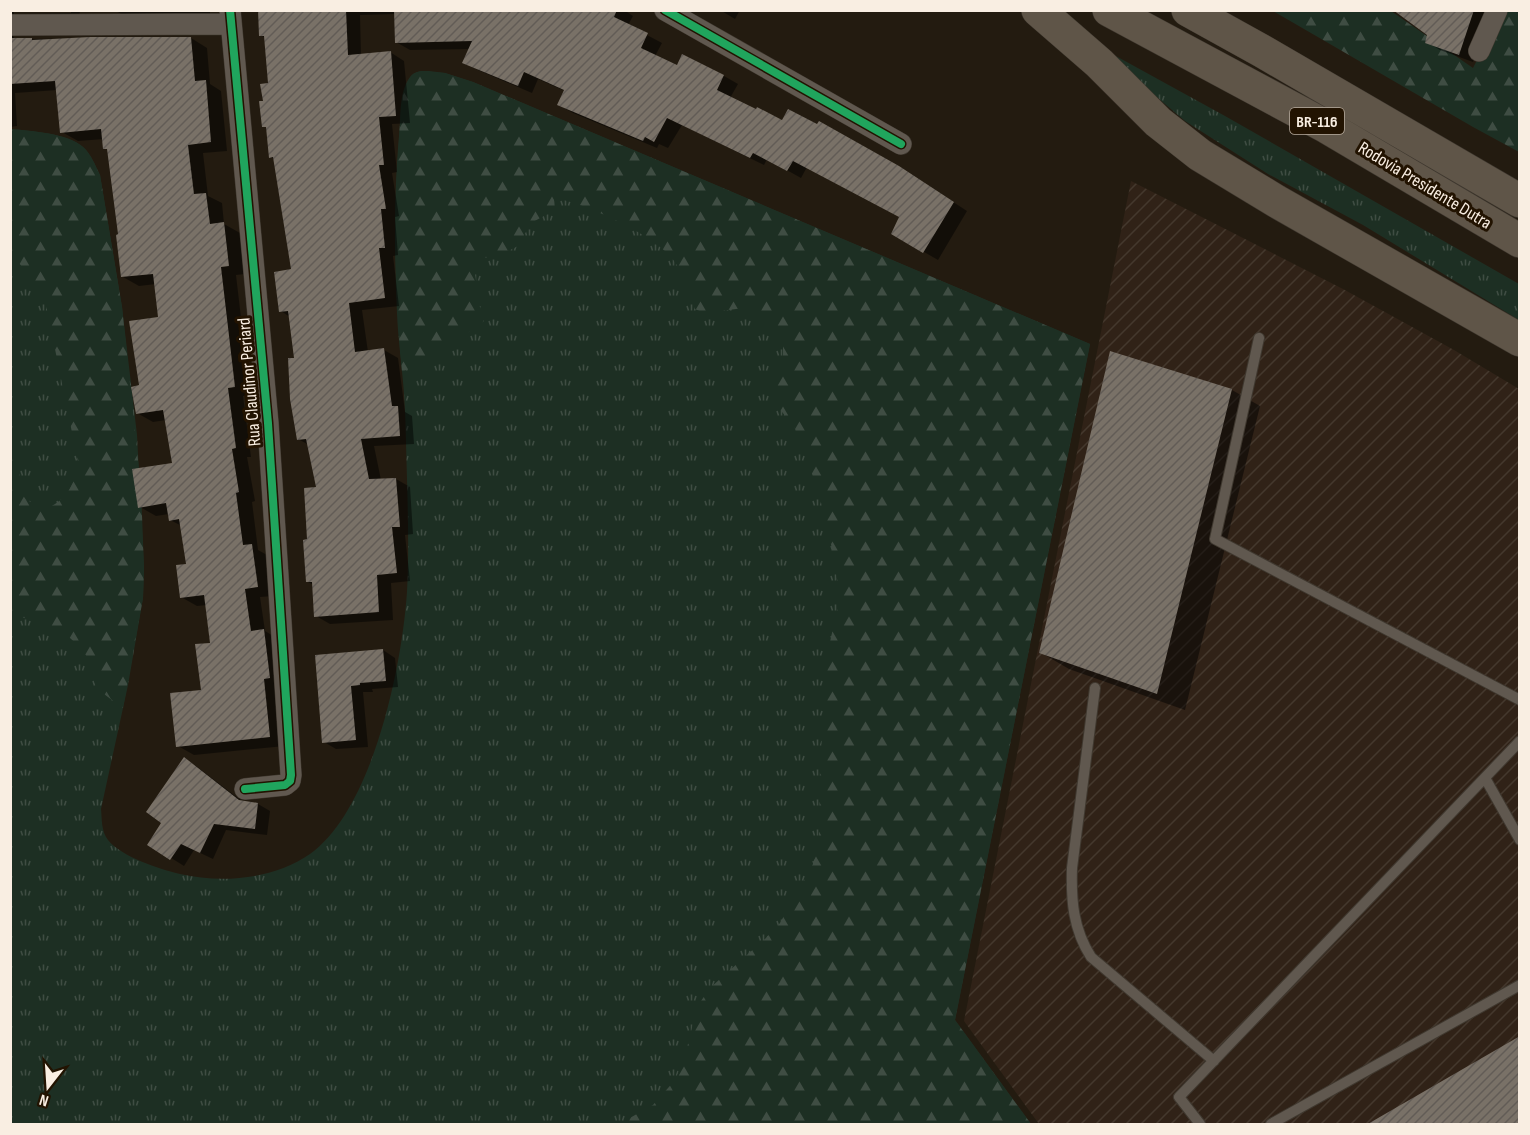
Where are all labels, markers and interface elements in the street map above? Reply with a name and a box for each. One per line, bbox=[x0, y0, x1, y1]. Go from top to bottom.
road number: BR-116 bbox=[1290, 108, 1344, 134]
street label: Rodovia Presidente Dutra bbox=[1354, 137, 1495, 234]
street label: Rua Claudinor Periard bbox=[233, 317, 266, 447]
north arrow bbox=[18, 1057, 78, 1117]
text: N bbox=[37, 1090, 51, 1110]

